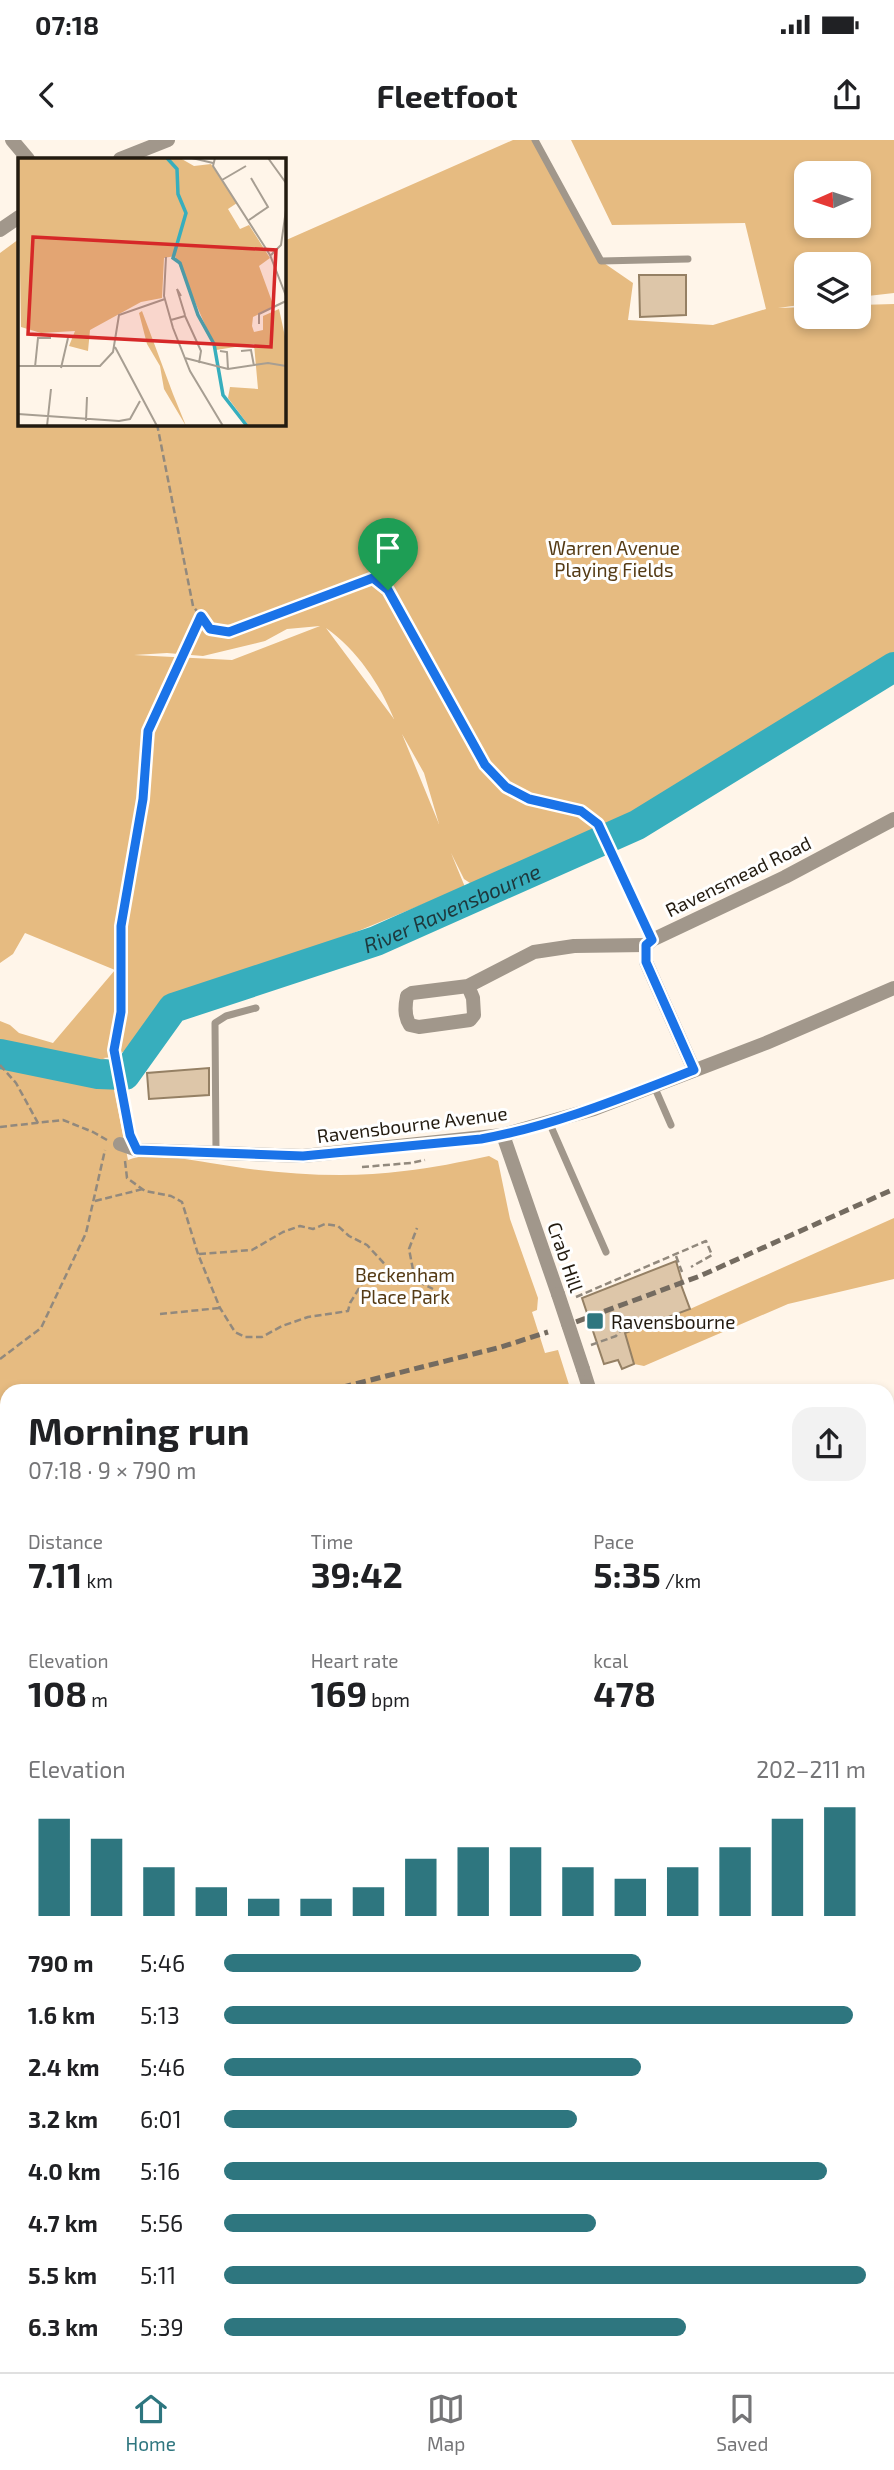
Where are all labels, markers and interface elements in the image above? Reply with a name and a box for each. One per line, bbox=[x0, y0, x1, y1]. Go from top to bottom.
text: 07:18 bbox=[35, 9, 99, 40]
icon: back bbox=[28, 76, 66, 114]
text: Fleetfoot bbox=[376, 76, 518, 114]
icon: share bbox=[828, 76, 866, 114]
inset map bbox=[18, 158, 285, 425]
north arrow bbox=[794, 161, 872, 238]
map controls bbox=[794, 161, 871, 329]
button: layers bbox=[794, 252, 871, 329]
pin bbox=[358, 518, 418, 590]
icon: arrive bbox=[369, 529, 407, 567]
park label: Warren Avenue Playing Fields bbox=[548, 536, 680, 581]
street label: Ravensmead Road bbox=[661, 831, 815, 921]
water label: River Ravensbourne bbox=[360, 857, 544, 957]
street label: Ravensbourne Avenue bbox=[315, 1101, 509, 1147]
street label: Crab Hill bbox=[543, 1219, 589, 1295]
park label: Beckenham Place Park bbox=[355, 1263, 455, 1308]
place label: Ravensbourne bbox=[611, 1310, 735, 1333]
marker: Ravensbourne bbox=[585, 1311, 605, 1331]
text: Morning run bbox=[28, 1407, 249, 1453]
button: share bbox=[792, 1407, 866, 1481]
text: 07:18 · 9 × 790 m bbox=[28, 1456, 197, 1484]
text: Distance bbox=[28, 1530, 103, 1553]
text: Time bbox=[311, 1530, 353, 1553]
text: Pace bbox=[593, 1530, 634, 1553]
text: 7.11 bbox=[28, 1553, 82, 1595]
text: 39:42 bbox=[311, 1553, 403, 1595]
text: 5:35 bbox=[593, 1553, 661, 1595]
text: km bbox=[82, 1569, 113, 1592]
text: /km bbox=[661, 1569, 701, 1592]
text: Elevation bbox=[28, 1649, 109, 1672]
text: Heart rate bbox=[311, 1649, 399, 1672]
text: kcal bbox=[593, 1649, 628, 1672]
text: 108 bbox=[28, 1672, 87, 1714]
text: 169 bbox=[311, 1672, 367, 1714]
text: 478 bbox=[593, 1672, 656, 1714]
text: m bbox=[87, 1688, 108, 1711]
text: bpm bbox=[367, 1688, 410, 1711]
text: Elevation bbox=[28, 1755, 126, 1783]
text: 202–211 m bbox=[756, 1755, 866, 1783]
text: 790 m bbox=[28, 1949, 93, 1977]
text: 5:46 bbox=[140, 1949, 185, 1977]
text: 1.6 km bbox=[28, 2001, 95, 2029]
text: 5:13 bbox=[140, 2001, 180, 2029]
text: 2.4 km bbox=[28, 2053, 100, 2081]
text: 5:46 bbox=[140, 2053, 185, 2081]
text: 3.2 km bbox=[28, 2105, 98, 2133]
text: 6:01 bbox=[140, 2105, 182, 2133]
text: 4.0 km bbox=[28, 2157, 101, 2185]
text: 5:16 bbox=[140, 2157, 180, 2185]
text: 4.7 km bbox=[28, 2209, 98, 2237]
text: 5:56 bbox=[140, 2209, 183, 2237]
text: 5.5 km bbox=[28, 2261, 97, 2289]
text: 5:11 bbox=[140, 2261, 176, 2289]
text: 6.3 km bbox=[28, 2313, 98, 2341]
text: 5:39 bbox=[140, 2313, 184, 2341]
tab: Home bbox=[126, 2390, 176, 2455]
tab: Map bbox=[427, 2390, 465, 2455]
tab: Saved bbox=[716, 2390, 768, 2455]

